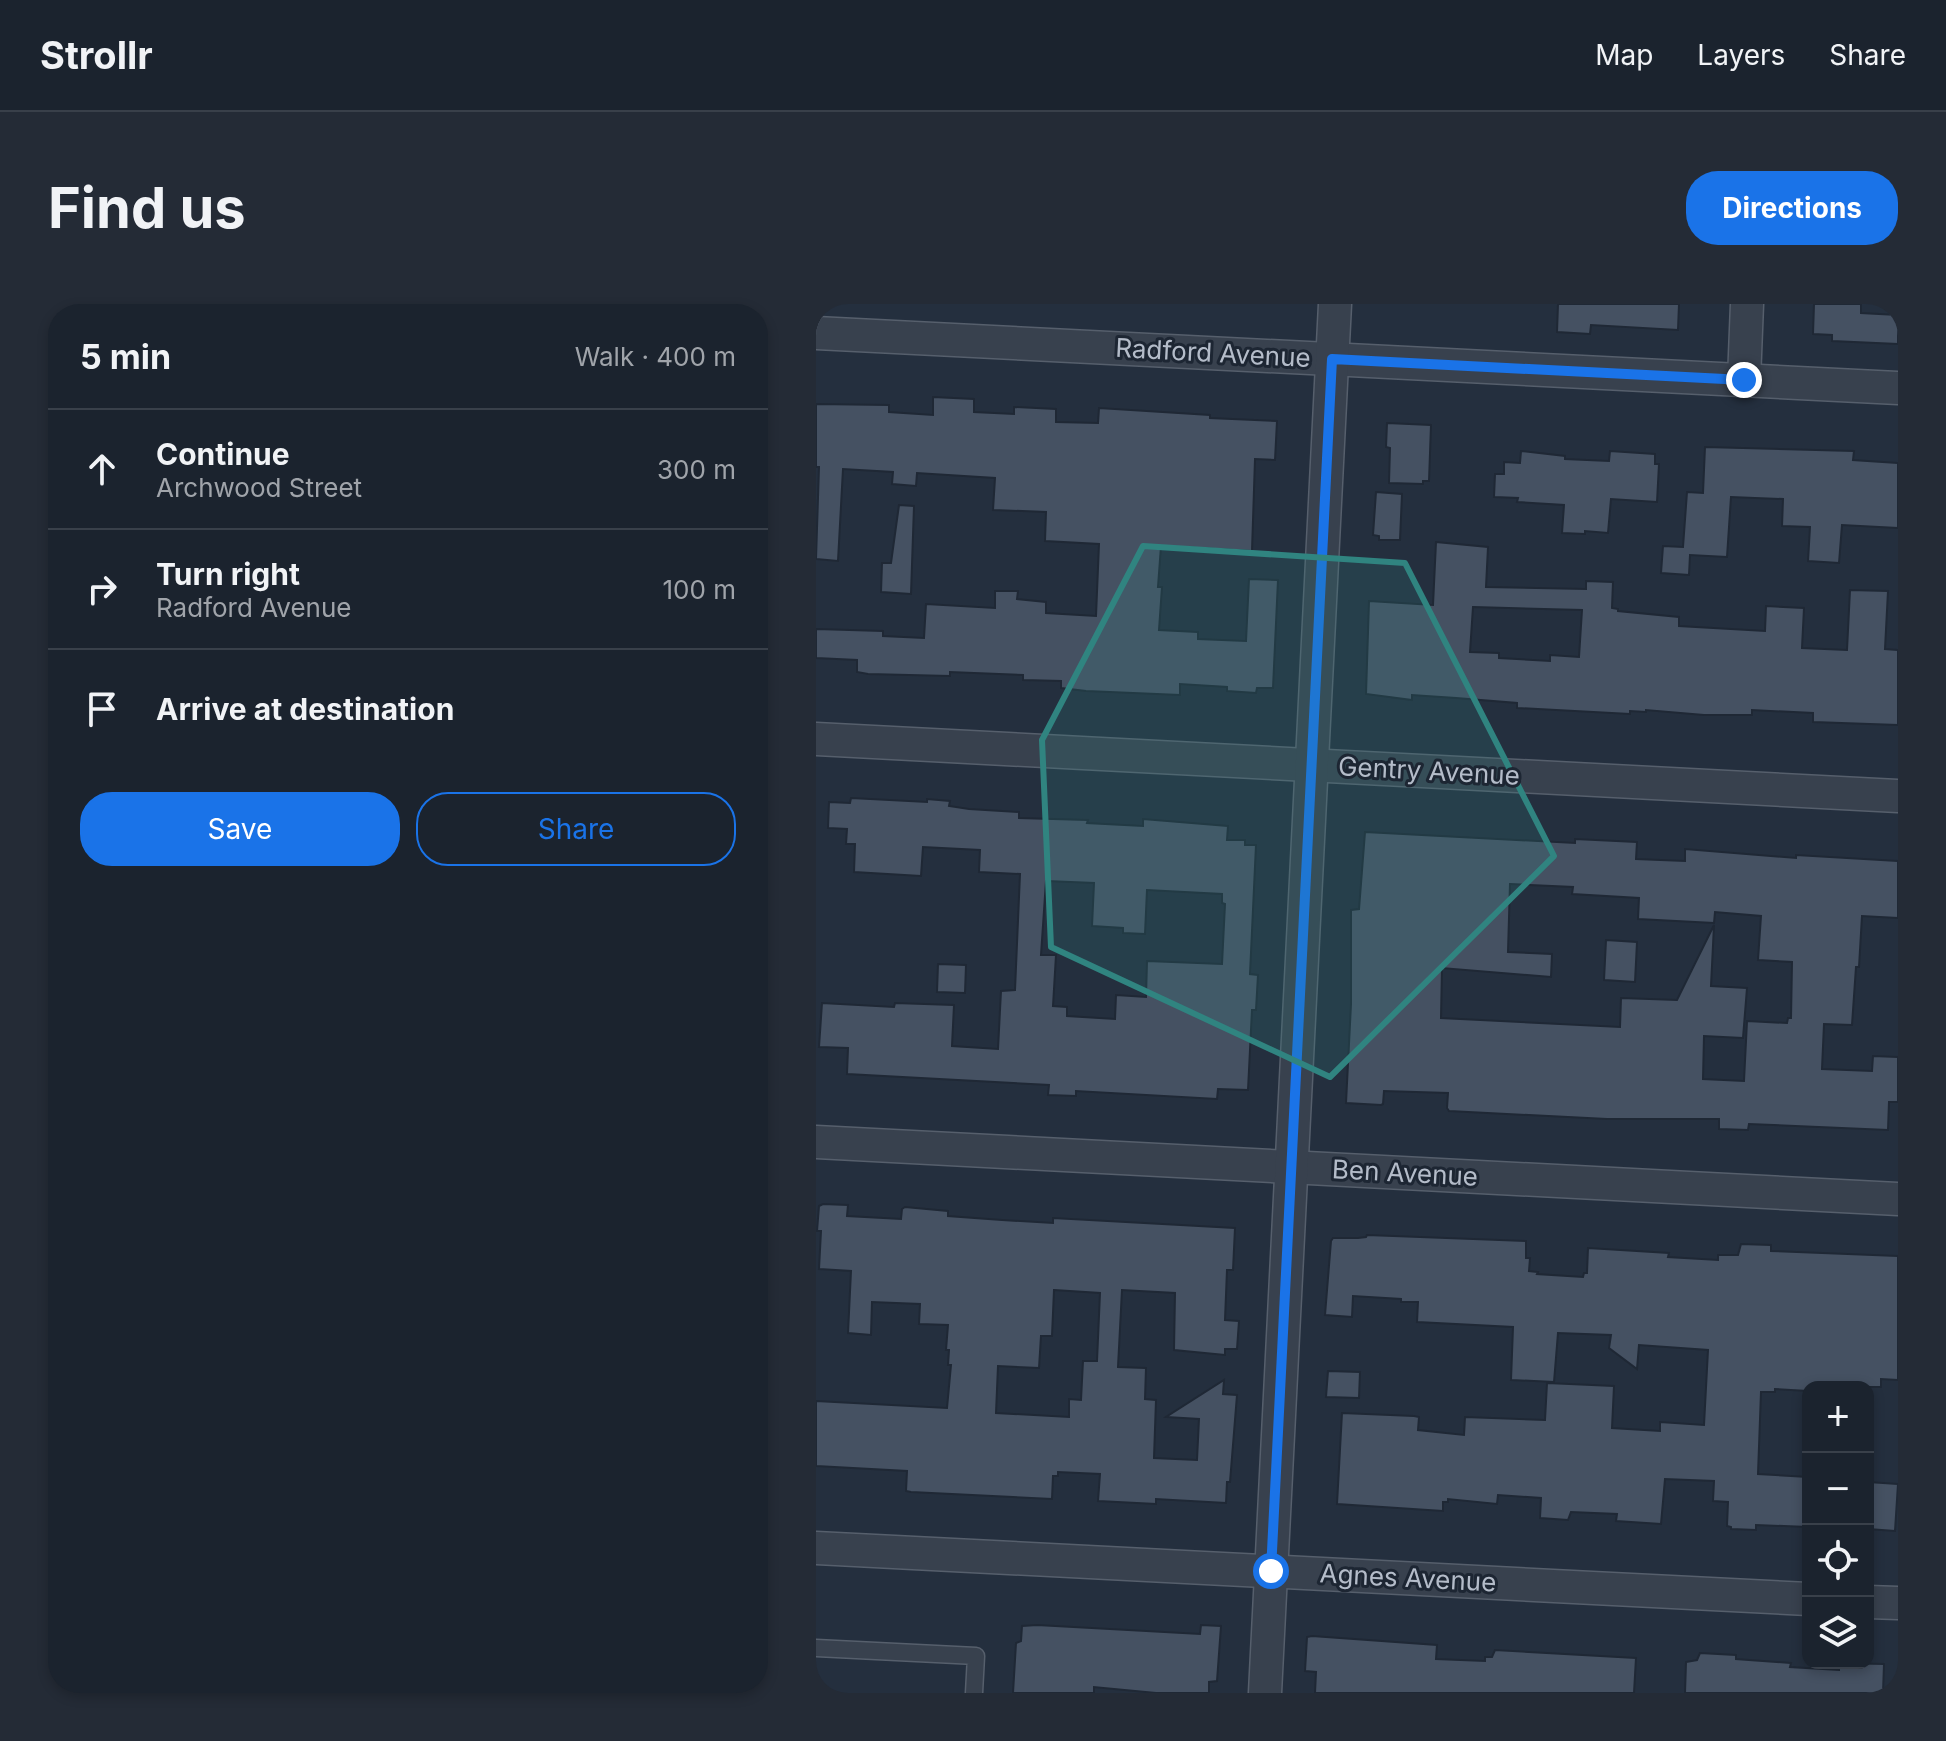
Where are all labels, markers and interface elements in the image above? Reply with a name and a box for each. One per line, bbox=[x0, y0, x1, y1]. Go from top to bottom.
text: Strollr bbox=[40, 32, 153, 78]
text: Map bbox=[1595, 38, 1653, 72]
text: Layers bbox=[1697, 38, 1785, 72]
text: Share bbox=[1829, 38, 1906, 72]
button: Directions bbox=[1686, 171, 1898, 245]
text: Find us bbox=[48, 174, 246, 242]
street label: Radford Avenue bbox=[1115, 332, 1311, 373]
text: 5 min bbox=[80, 336, 171, 377]
text: Walk · 400 m bbox=[575, 341, 736, 372]
route end bbox=[1726, 362, 1762, 398]
text: Continue bbox=[156, 436, 290, 472]
icon: ahead bbox=[80, 447, 124, 491]
text: 300 m bbox=[657, 454, 736, 485]
text: Archwood Street bbox=[156, 472, 362, 503]
text: Turn right bbox=[156, 556, 300, 592]
icon: right bbox=[80, 567, 124, 611]
text: 100 m bbox=[663, 574, 736, 605]
text: Radford Avenue bbox=[156, 592, 352, 623]
icon: arrive bbox=[80, 687, 124, 731]
text: Arrive at destination bbox=[156, 691, 454, 727]
street label: Gentry Avenue bbox=[1337, 750, 1521, 791]
button: Save bbox=[80, 792, 400, 866]
button: Share bbox=[416, 792, 736, 866]
street label: Ben Avenue bbox=[1331, 1153, 1479, 1192]
map controls bbox=[1802, 1381, 1874, 1669]
button: + bbox=[1802, 1381, 1874, 1453]
button: − bbox=[1802, 1453, 1874, 1525]
button: locate bbox=[1802, 1525, 1874, 1597]
route start bbox=[1253, 1553, 1289, 1589]
street label: Agnes Avenue bbox=[1319, 1557, 1497, 1598]
button: layers bbox=[1802, 1597, 1874, 1669]

